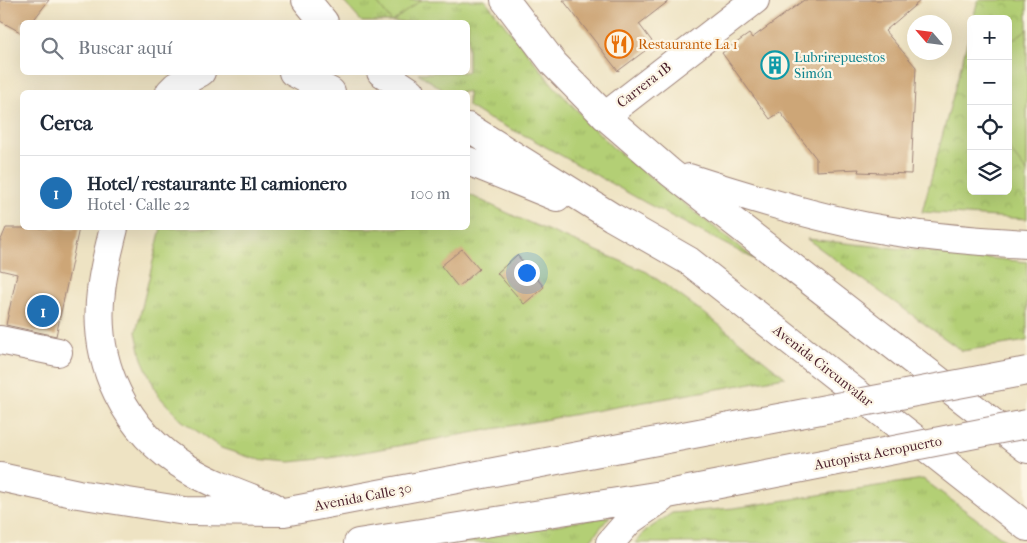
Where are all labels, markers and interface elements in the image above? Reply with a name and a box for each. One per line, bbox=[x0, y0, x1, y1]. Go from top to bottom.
north arrow bbox=[907, 15, 952, 60]
map controls bbox=[967, 15, 1012, 195]
button: + bbox=[967, 15, 1012, 60]
search box bbox=[20, 20, 470, 75]
restaurant icon: Restaurante La 1 bbox=[604, 29, 634, 59]
icon: search bbox=[38, 34, 66, 62]
place label: Restaurante La 1 bbox=[638, 36, 738, 53]
text: Buscar aquí bbox=[78, 37, 172, 59]
place label: Lubrirepuestos Simón bbox=[794, 49, 885, 82]
building icon: Lubrirepuestos Simón bbox=[760, 50, 790, 80]
street label: Carrera 1B bbox=[613, 59, 675, 111]
button: − bbox=[967, 60, 1012, 105]
button: locate bbox=[967, 105, 1012, 150]
text: Cerca bbox=[40, 111, 92, 135]
button: layers bbox=[967, 150, 1012, 195]
text: Hotel/ restaurante El camionero bbox=[87, 173, 347, 195]
text: 1 bbox=[53, 184, 59, 203]
text: 100 m bbox=[410, 184, 450, 203]
text: Hotel · Calle 22 bbox=[87, 195, 190, 214]
your location bbox=[514, 260, 540, 286]
pin: 1 bbox=[27, 292, 59, 330]
street label: Avenida Circunvalar bbox=[769, 321, 877, 410]
street label: Autopista Aeropuerto bbox=[812, 432, 943, 474]
street label: Avenida Calle 30 bbox=[312, 479, 413, 515]

